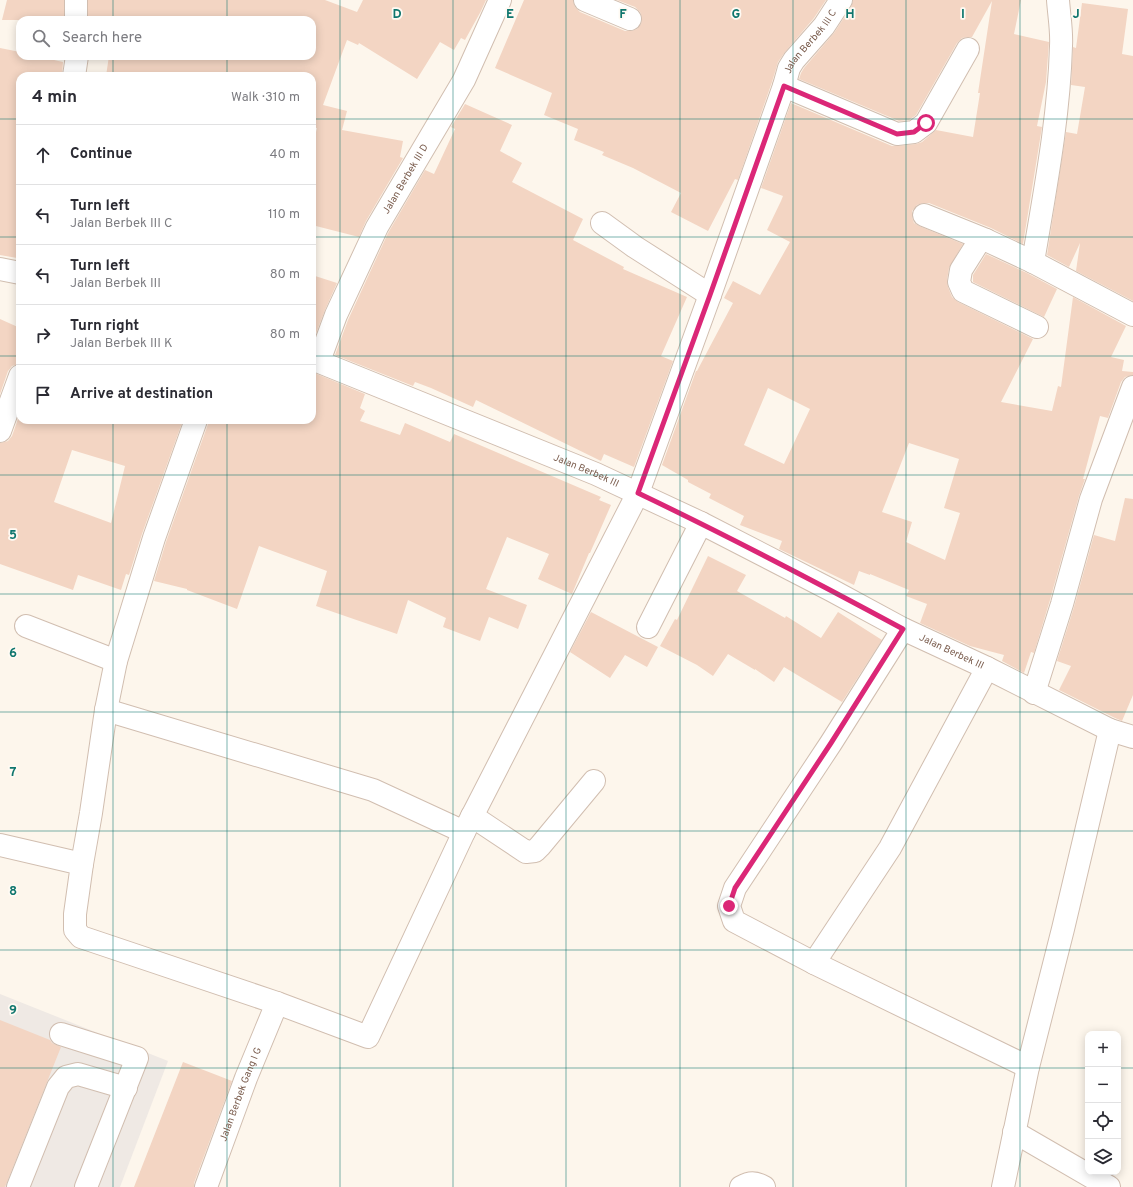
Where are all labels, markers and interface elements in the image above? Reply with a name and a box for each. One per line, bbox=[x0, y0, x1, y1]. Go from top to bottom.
text: D bbox=[392, 7, 402, 23]
text: E bbox=[506, 7, 514, 23]
text: F bbox=[619, 7, 627, 23]
text: G bbox=[732, 7, 741, 23]
street label: Jalan Berbek III C bbox=[781, 7, 840, 75]
text: H bbox=[845, 7, 855, 23]
text: I bbox=[961, 7, 965, 23]
text: J bbox=[1072, 7, 1080, 23]
search box bbox=[16, 16, 316, 60]
icon: search bbox=[30, 27, 52, 49]
text: Search here bbox=[62, 29, 142, 48]
text: 4 min bbox=[32, 87, 77, 109]
text: Walk · 310 m bbox=[231, 90, 300, 106]
route start bbox=[917, 114, 935, 132]
street label: Jalan Berbek III D bbox=[380, 141, 431, 216]
icon: ahead bbox=[32, 144, 54, 166]
text: Continue bbox=[70, 145, 132, 164]
text: 40 m bbox=[270, 147, 300, 163]
text: Turn left bbox=[70, 197, 130, 216]
icon: left bbox=[32, 204, 54, 226]
text: 110 m bbox=[268, 207, 300, 223]
text: Jalan Berbek III C bbox=[70, 216, 172, 232]
text: Turn left bbox=[70, 257, 130, 276]
icon: left bbox=[32, 264, 54, 286]
text: 80 m bbox=[270, 267, 300, 283]
text: Jalan Berbek III bbox=[70, 276, 161, 292]
text: Turn right bbox=[70, 317, 139, 336]
icon: right bbox=[32, 324, 54, 346]
text: 80 m bbox=[270, 327, 300, 343]
text: Jalan Berbek III K bbox=[70, 336, 173, 352]
icon: arrive bbox=[32, 384, 54, 406]
text: Arrive at destination bbox=[70, 385, 213, 404]
street label: Jalan Berbek III bbox=[551, 451, 621, 490]
text: 5 bbox=[9, 528, 17, 544]
street label: Jalan Berbek III bbox=[917, 631, 986, 672]
text: 6 bbox=[9, 646, 17, 662]
text: 7 bbox=[10, 765, 17, 781]
text: 8 bbox=[9, 884, 17, 900]
route end bbox=[720, 897, 738, 915]
text: 9 bbox=[9, 1003, 17, 1019]
map controls bbox=[1085, 1031, 1121, 1175]
button: + bbox=[1085, 1031, 1121, 1067]
street label: Jalan Berbek Gang I G bbox=[217, 1045, 265, 1143]
button: − bbox=[1085, 1067, 1121, 1103]
button: locate bbox=[1085, 1103, 1121, 1139]
button: layers bbox=[1085, 1139, 1121, 1175]

